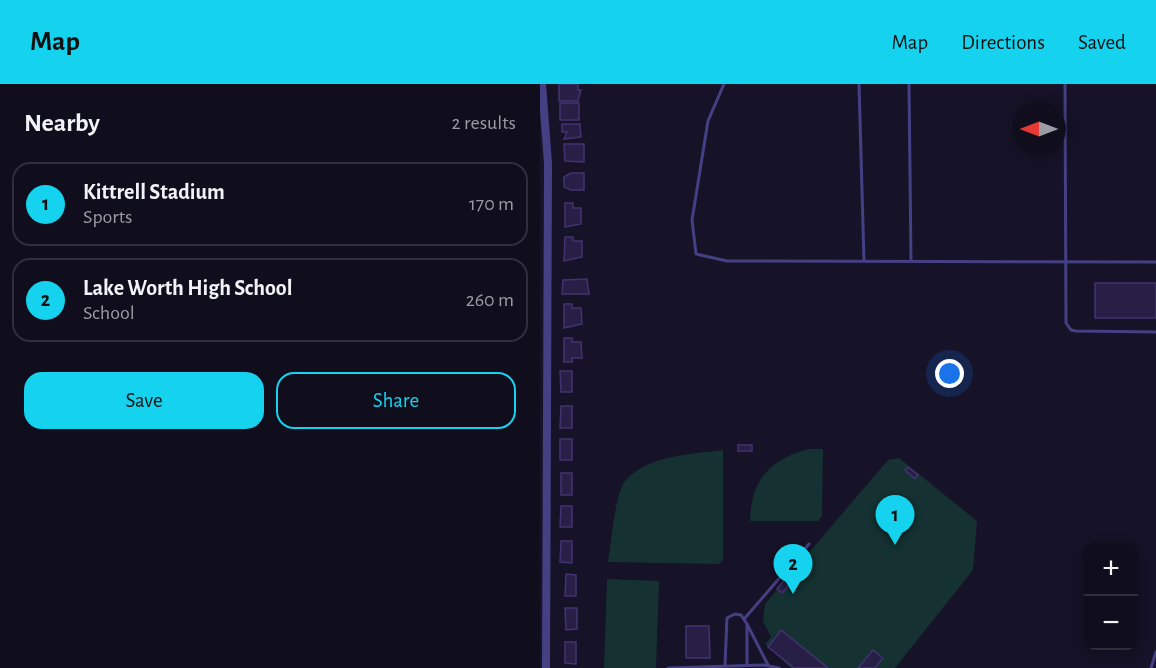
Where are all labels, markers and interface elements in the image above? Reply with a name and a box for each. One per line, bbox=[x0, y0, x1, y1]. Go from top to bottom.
text: Map bbox=[30, 28, 80, 56]
text: Map bbox=[892, 32, 928, 53]
text: Directions bbox=[961, 32, 1045, 53]
text: Saved bbox=[1078, 32, 1126, 53]
north arrow bbox=[1012, 102, 1066, 156]
text: Nearby bbox=[24, 110, 100, 136]
text: 2 results bbox=[452, 113, 516, 133]
text: Kittrell Stadium bbox=[83, 181, 225, 203]
text: 1 bbox=[42, 194, 49, 214]
text: 170 m bbox=[469, 194, 514, 214]
text: Sports bbox=[83, 207, 132, 227]
text: Lake Worth High School bbox=[83, 277, 293, 299]
text: 2 bbox=[41, 290, 50, 310]
text: 260 m bbox=[466, 290, 514, 310]
text: School bbox=[83, 303, 135, 323]
your location bbox=[935, 359, 964, 388]
button: Save bbox=[24, 372, 264, 429]
button: Share bbox=[276, 372, 516, 429]
pin: 1 bbox=[876, 496, 914, 545]
map controls bbox=[1084, 542, 1138, 650]
button: + bbox=[1084, 542, 1138, 596]
pin: 2 bbox=[774, 544, 812, 594]
button: − bbox=[1084, 596, 1138, 650]

